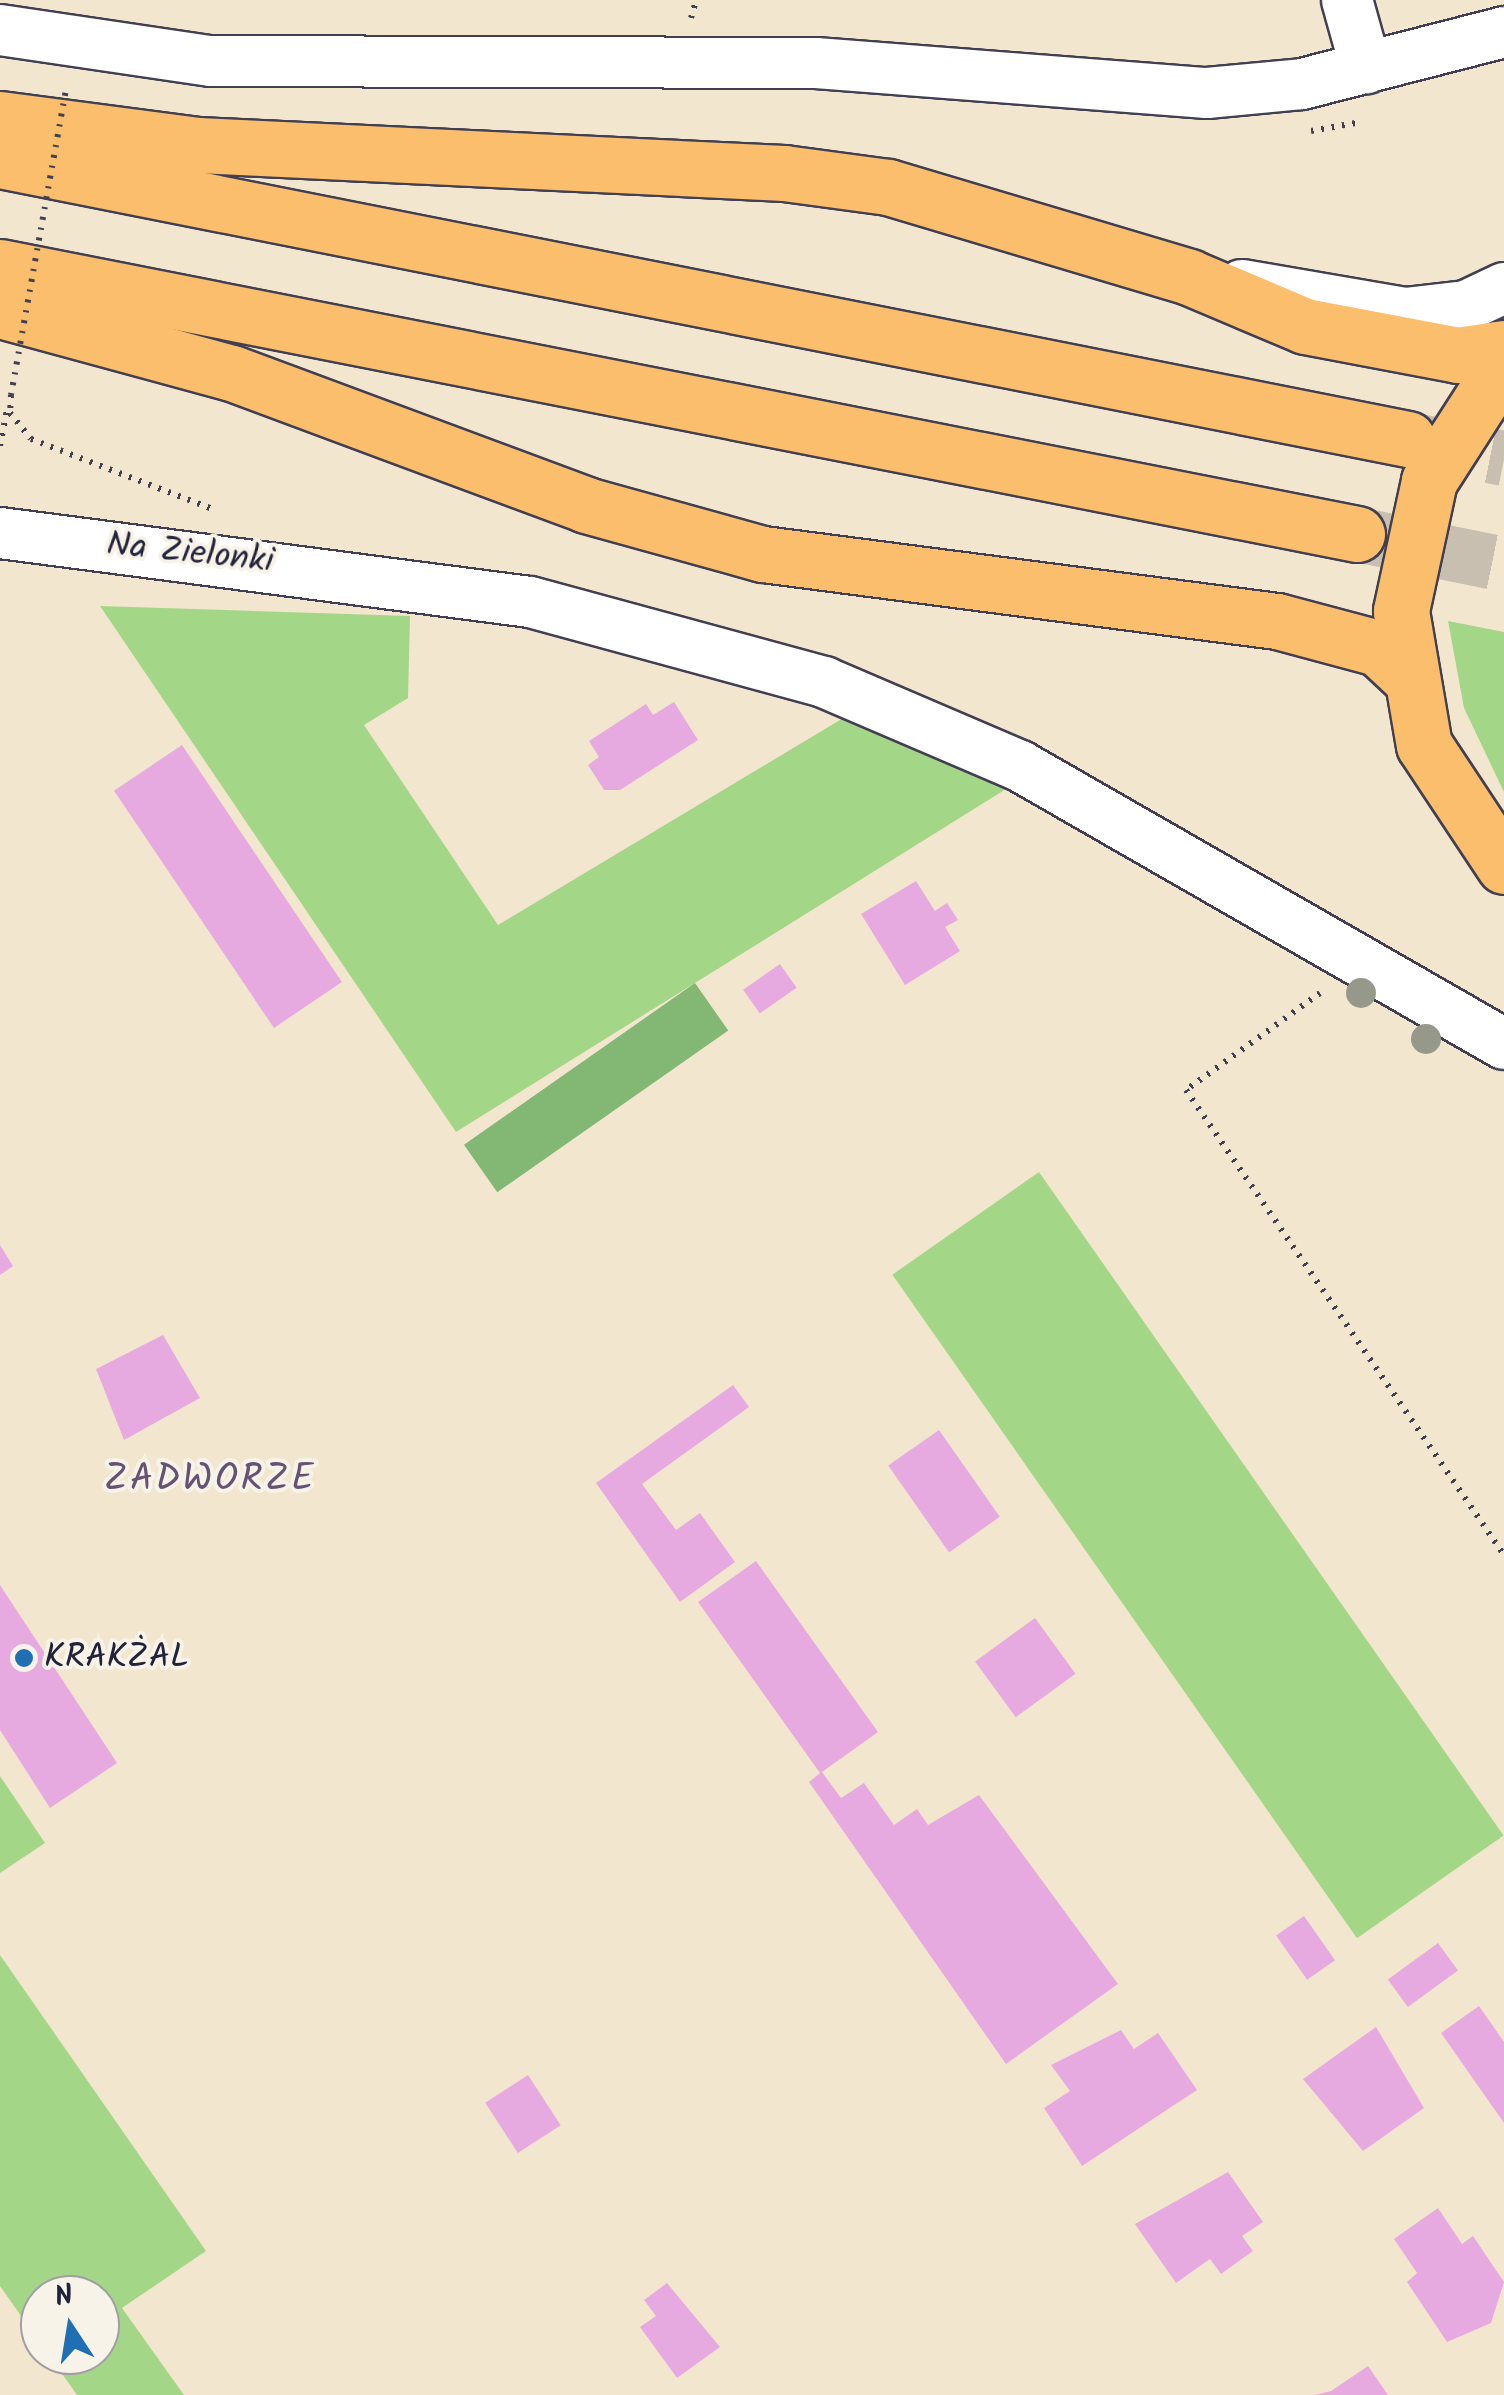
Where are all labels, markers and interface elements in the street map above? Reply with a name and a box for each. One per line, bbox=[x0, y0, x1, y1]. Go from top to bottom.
street label: Na Zielonki bbox=[104, 524, 276, 584]
district label: ZADWORZE bbox=[104, 1458, 316, 1504]
place label: KRAKŻAL bbox=[44, 1637, 189, 1679]
marker: KRAKŻAL bbox=[13, 1647, 35, 1669]
text: N bbox=[51, 2273, 77, 2321]
north arrow bbox=[20, 2275, 120, 2375]

